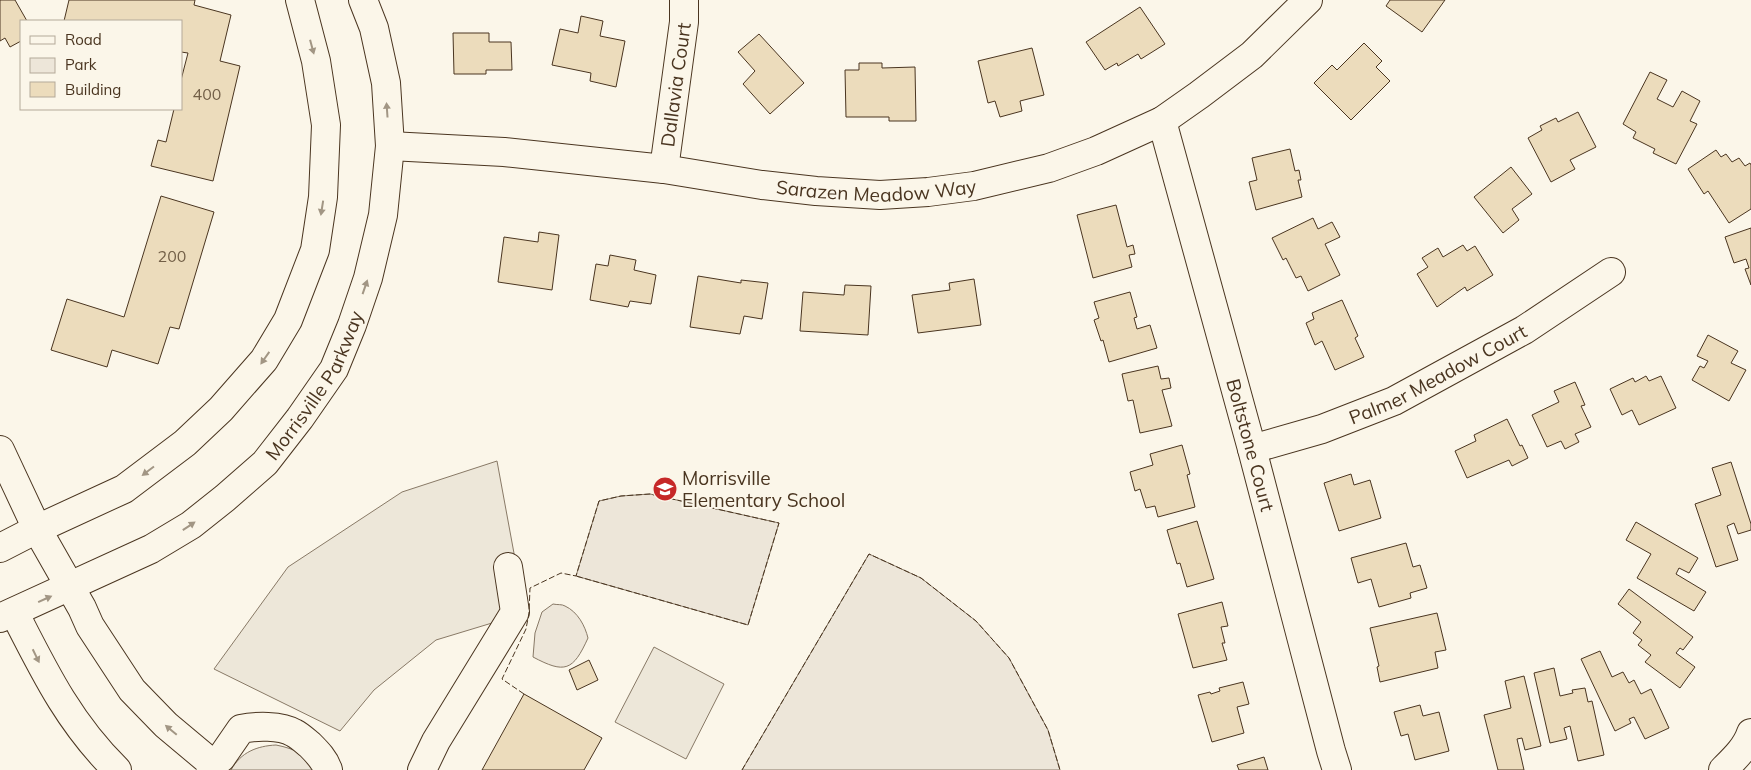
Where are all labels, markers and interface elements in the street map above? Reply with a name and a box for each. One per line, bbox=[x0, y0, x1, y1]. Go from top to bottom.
legend bbox=[20, 20, 182, 110]
street label: Dallavia Court bbox=[655, 21, 696, 148]
text: Road bbox=[65, 30, 102, 49]
one-way arrow bbox=[309, 40, 317, 55]
text: Park bbox=[65, 55, 97, 74]
text: Building bbox=[65, 80, 121, 99]
house number: 400 bbox=[193, 84, 221, 104]
one-way arrow bbox=[383, 102, 391, 118]
street label: Sarazen Meadow Way bbox=[775, 174, 978, 207]
one-way arrow bbox=[317, 200, 325, 216]
house number: 200 bbox=[158, 246, 186, 266]
one-way arrow bbox=[361, 279, 369, 294]
street label: Morrisville Parkway bbox=[260, 308, 368, 465]
street label: Palmer Meadow Court bbox=[1345, 319, 1531, 429]
one-way arrow bbox=[260, 352, 269, 365]
street label: Boltstone Court bbox=[1221, 376, 1280, 514]
one-way arrow bbox=[142, 465, 155, 476]
place label: Morrisville Elementary School bbox=[682, 466, 845, 512]
school or university icon: Morrisville Elementary School bbox=[652, 476, 678, 502]
one-way arrow bbox=[183, 521, 196, 531]
one-way arrow bbox=[38, 594, 52, 602]
one-way arrow bbox=[32, 649, 40, 663]
one-way arrow bbox=[165, 724, 178, 735]

